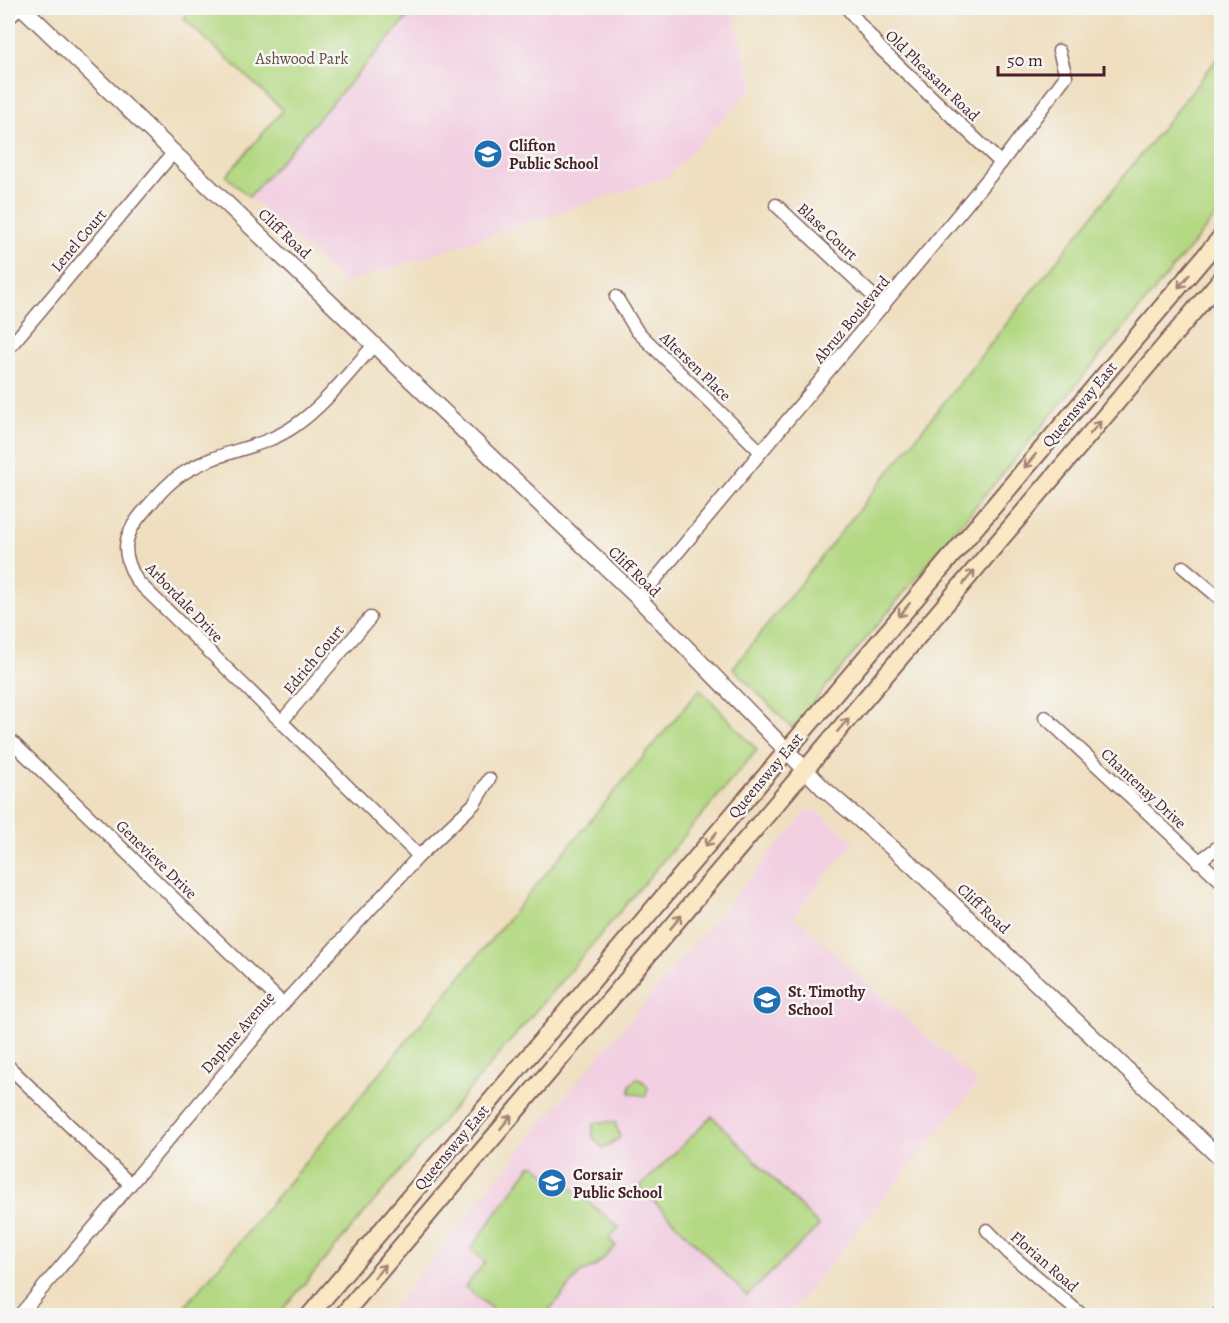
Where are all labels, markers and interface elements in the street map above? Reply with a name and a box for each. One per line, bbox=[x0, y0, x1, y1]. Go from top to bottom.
street label: Old Pheasant Road bbox=[880, 25, 985, 127]
scale bar bbox=[998, 39, 1104, 77]
park label: Ashwood Park bbox=[255, 48, 348, 70]
text: 50 m bbox=[1007, 48, 1043, 72]
place label: Clifton Public School bbox=[509, 135, 599, 175]
school or university icon: Clifton Public School bbox=[472, 138, 504, 170]
street label: Blase Court bbox=[792, 198, 862, 265]
street label: Lenel Court bbox=[46, 204, 112, 277]
street label: Cliff Road bbox=[253, 204, 316, 264]
street label: Abruz Boulevard bbox=[808, 271, 895, 369]
one-way arrow bbox=[1177, 273, 1190, 289]
street label: Altersen Place bbox=[654, 327, 736, 406]
street label: Queensway East bbox=[1037, 357, 1122, 452]
one-way arrow bbox=[1088, 420, 1101, 436]
one-way arrow bbox=[1024, 453, 1037, 469]
street label: Cliff Road bbox=[603, 541, 666, 602]
street label: Arbordale Drive bbox=[140, 557, 228, 648]
one-way arrow bbox=[962, 569, 975, 585]
one-way arrow bbox=[898, 602, 911, 618]
street label: Edrich Court bbox=[278, 620, 349, 699]
one-way arrow bbox=[836, 717, 849, 733]
street label: Queensway East bbox=[723, 728, 808, 823]
street label: Chantenay Drive bbox=[1096, 743, 1191, 834]
street label: Genevieve Drive bbox=[111, 815, 202, 904]
one-way arrow bbox=[704, 831, 717, 847]
street label: Cliff Road bbox=[952, 879, 1015, 939]
one-way arrow bbox=[670, 914, 683, 930]
place label: St. Timothy School bbox=[788, 981, 866, 1021]
school or university icon: St. Timothy School bbox=[751, 984, 783, 1016]
street label: Daphne Avenue bbox=[196, 987, 280, 1079]
street label: Queensway East bbox=[409, 1100, 494, 1195]
one-way arrow bbox=[499, 1115, 513, 1130]
place label: Corsair Public School bbox=[573, 1164, 663, 1204]
school or university icon: Corsair Public School bbox=[536, 1167, 568, 1199]
street label: Florian Road bbox=[1006, 1226, 1083, 1298]
one-way arrow bbox=[373, 1264, 387, 1279]

